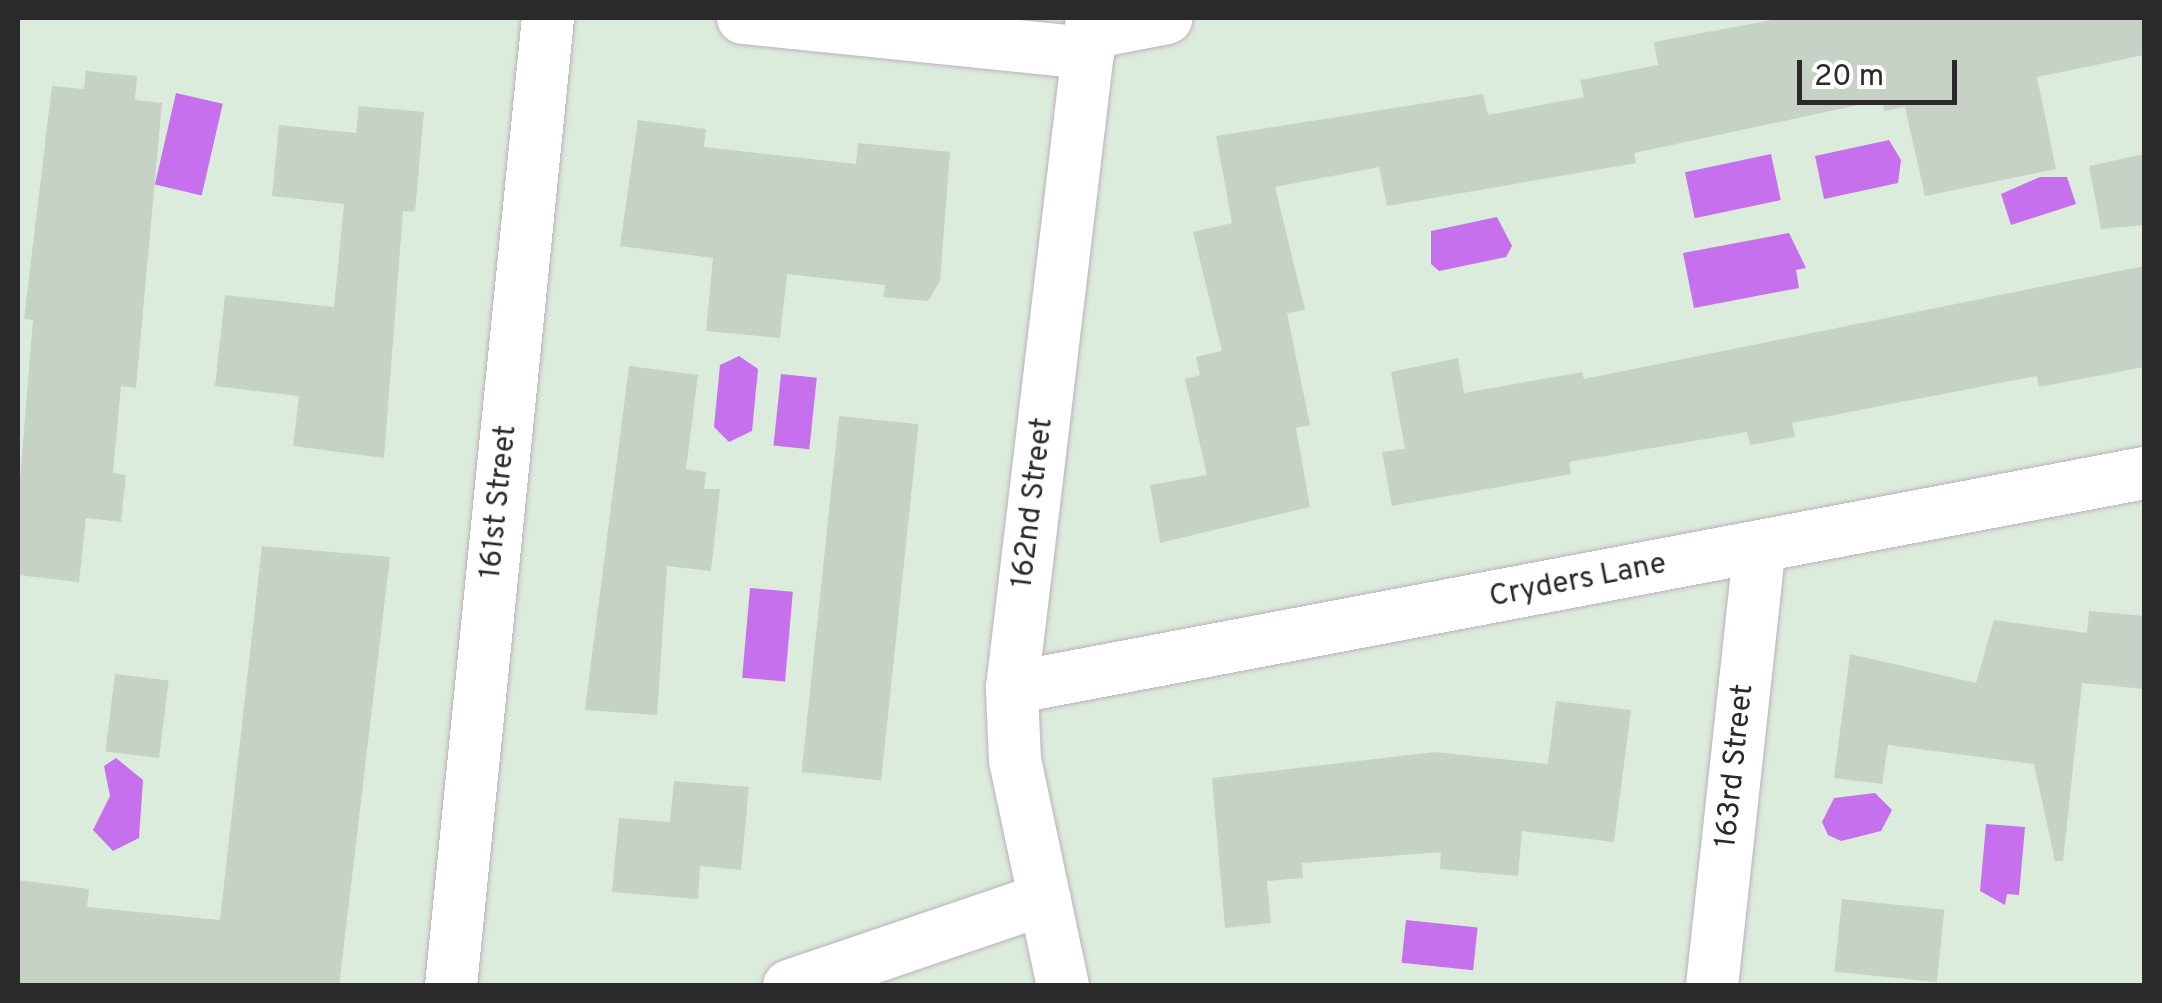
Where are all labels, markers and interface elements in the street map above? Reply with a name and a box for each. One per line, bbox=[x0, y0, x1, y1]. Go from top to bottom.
scale bar bbox=[1802, 40, 1962, 102]
text: 20 m bbox=[1814, 59, 1884, 96]
street label: 162nd Street bbox=[1006, 416, 1062, 590]
street label: 161st Street bbox=[474, 423, 526, 581]
street label: Cryders Lane bbox=[1487, 547, 1669, 617]
street label: 163rd Street bbox=[1709, 682, 1763, 850]

